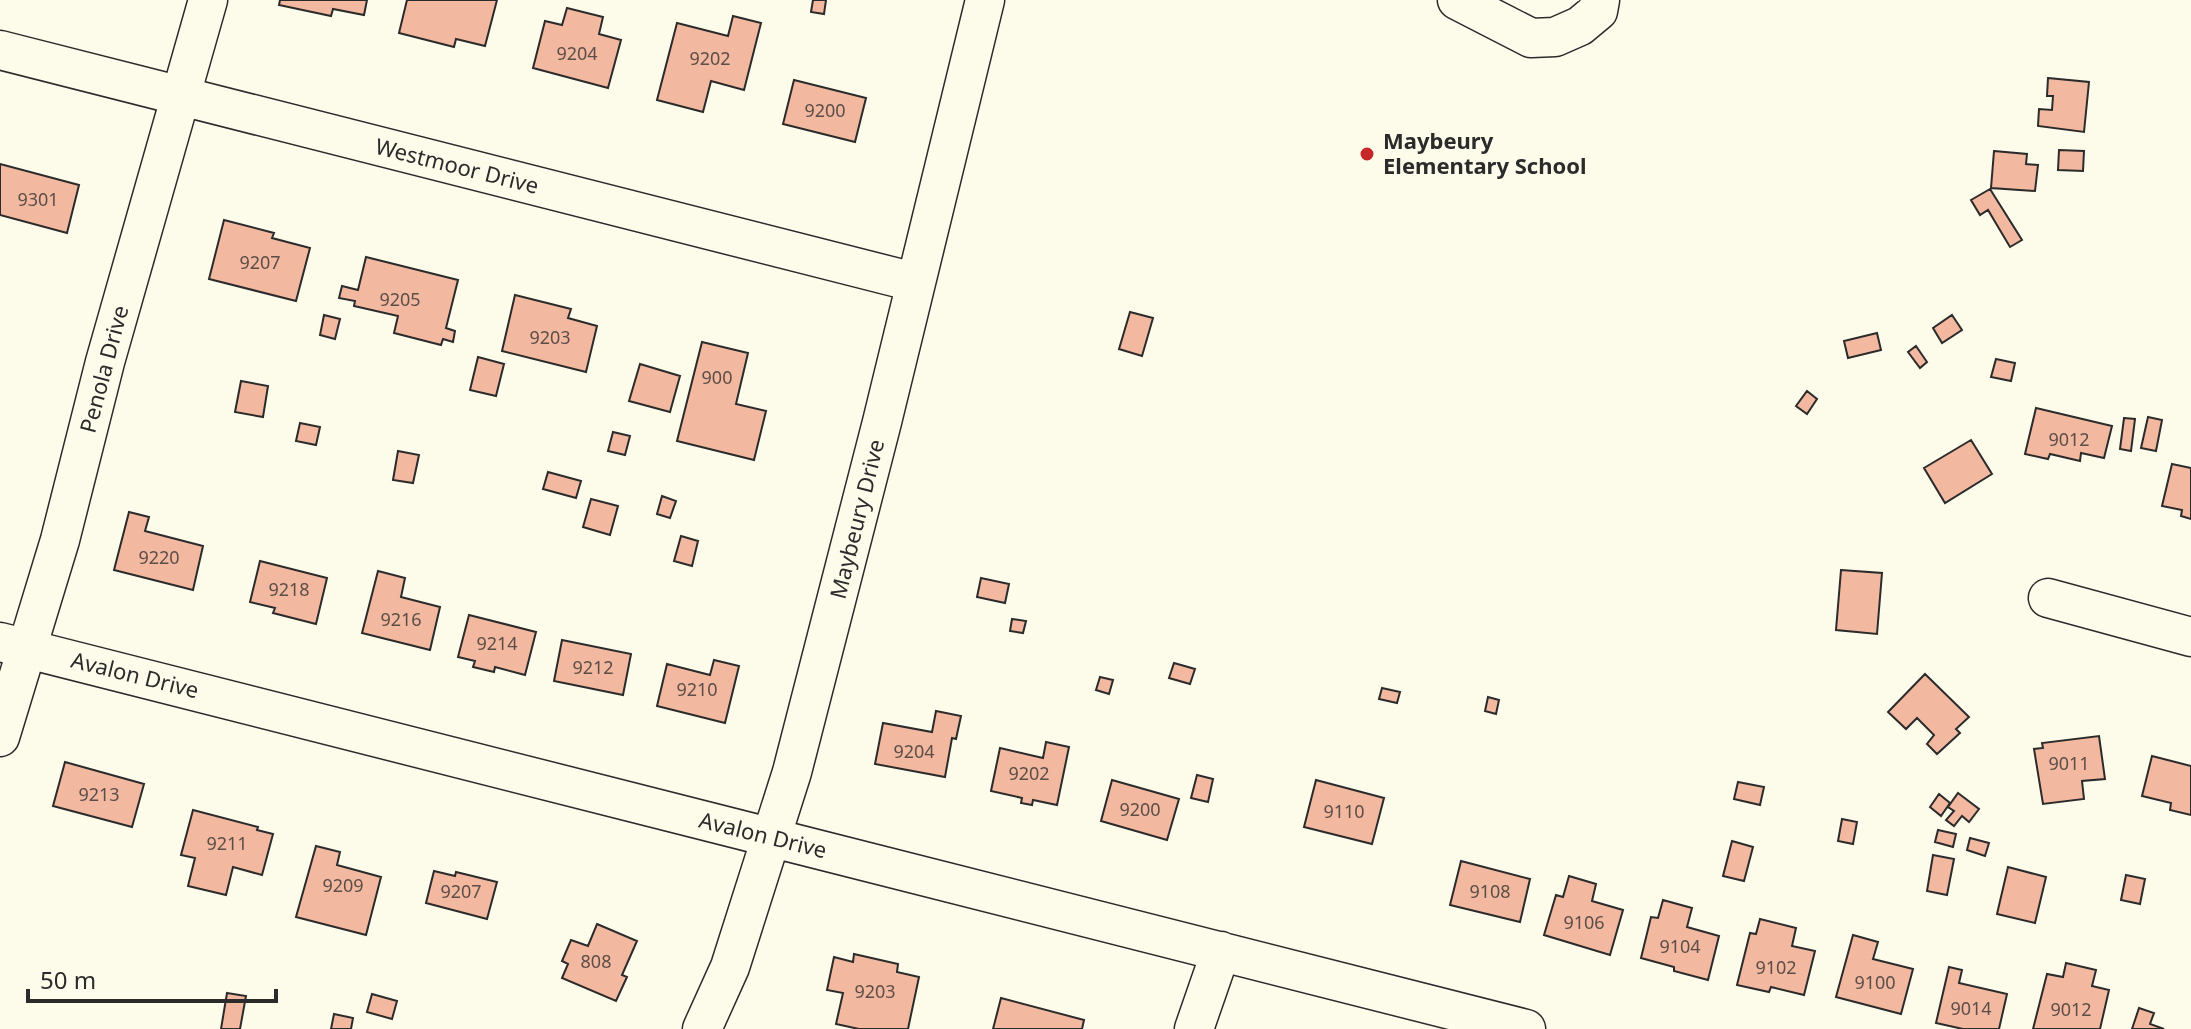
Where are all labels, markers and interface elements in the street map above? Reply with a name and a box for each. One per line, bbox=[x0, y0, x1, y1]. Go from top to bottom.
house number: 9204 bbox=[556, 41, 598, 65]
house number: 9202 bbox=[689, 46, 731, 70]
house number: 9200 bbox=[804, 98, 846, 122]
place label: Maybeury Elementary School bbox=[1383, 125, 1587, 180]
street label: Westmoor Drive bbox=[372, 130, 542, 200]
marker: Maybeury Elementary School bbox=[1358, 145, 1376, 163]
house number: 9301 bbox=[17, 187, 59, 211]
house number: 9207 bbox=[239, 250, 281, 274]
house number: 9205 bbox=[379, 287, 421, 311]
street label: Penola Drive bbox=[72, 302, 134, 436]
house number: 9203 bbox=[529, 325, 571, 349]
house number: 900 bbox=[702, 365, 732, 389]
house number: 9012 bbox=[2048, 427, 2090, 451]
street label: Maybeury Drive bbox=[822, 436, 890, 602]
house number: 9220 bbox=[138, 545, 180, 569]
house number: 9218 bbox=[268, 577, 310, 601]
house number: 9216 bbox=[380, 607, 422, 631]
house number: 9214 bbox=[476, 631, 518, 655]
street label: Avalon Drive bbox=[68, 644, 202, 704]
house number: 9212 bbox=[572, 655, 614, 679]
house number: 9210 bbox=[676, 677, 718, 701]
house number: 9204 bbox=[893, 739, 935, 763]
house number: 9011 bbox=[2048, 751, 2090, 775]
house number: 9202 bbox=[1008, 761, 1050, 785]
house number: 9213 bbox=[78, 782, 120, 806]
house number: 9200 bbox=[1119, 797, 1161, 821]
house number: 9110 bbox=[1323, 799, 1365, 823]
street label: Avalon Drive bbox=[696, 804, 830, 864]
house number: 9211 bbox=[206, 831, 248, 855]
house number: 9209 bbox=[322, 873, 364, 897]
house number: 9207 bbox=[440, 879, 482, 903]
house number: 9108 bbox=[1469, 879, 1511, 903]
house number: 9106 bbox=[1563, 910, 1605, 934]
house number: 9104 bbox=[1659, 934, 1701, 958]
house number: 808 bbox=[581, 949, 611, 973]
scale bar bbox=[28, 953, 276, 1003]
house number: 9102 bbox=[1755, 955, 1797, 979]
text: 50 m bbox=[40, 963, 96, 996]
house number: 9100 bbox=[1854, 970, 1896, 994]
house number: 9203 bbox=[854, 979, 896, 1003]
house number: 9014 bbox=[1950, 996, 1992, 1020]
house number: 9012 bbox=[2050, 997, 2092, 1021]

